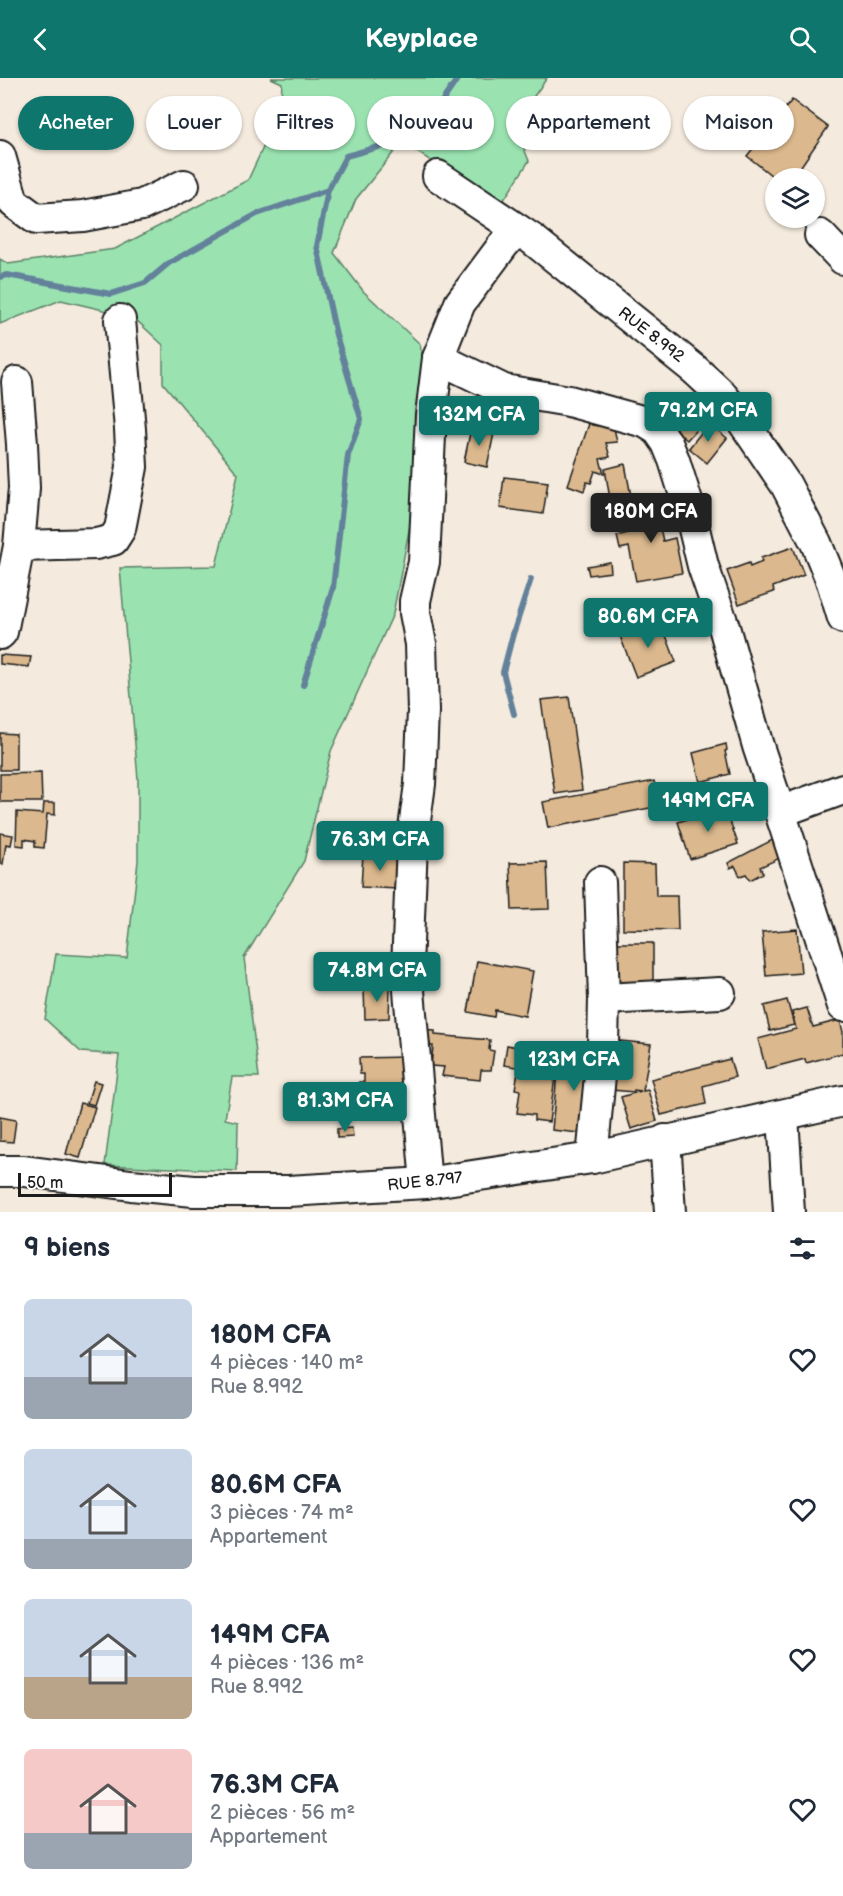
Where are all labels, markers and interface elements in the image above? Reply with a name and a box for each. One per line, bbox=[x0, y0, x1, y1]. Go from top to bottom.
icon: back bbox=[24, 23, 57, 56]
text: Keyplace bbox=[365, 23, 478, 55]
icon: search bbox=[786, 23, 819, 56]
chip: Acheter bbox=[18, 96, 134, 150]
chip: Louer bbox=[146, 96, 242, 150]
chip: Filtres bbox=[254, 96, 355, 150]
chip: Nouveau bbox=[367, 96, 494, 150]
chip: Appartement bbox=[506, 96, 671, 150]
chip: Maison bbox=[683, 96, 794, 150]
map controls bbox=[765, 168, 825, 228]
button: layers bbox=[765, 168, 825, 228]
street label: RUE 8.992 bbox=[614, 303, 688, 367]
pin: 79.2M CFA bbox=[639, 392, 777, 443]
pin: 132M CFA bbox=[417, 396, 541, 447]
text: 79.2M CFA bbox=[659, 399, 758, 423]
text: 132M CFA bbox=[433, 403, 525, 427]
pin: 180M CFA bbox=[589, 493, 713, 544]
text: 180M CFA bbox=[605, 500, 697, 524]
pin: 80.6M CFA bbox=[579, 598, 717, 649]
text: 80.6M CFA bbox=[598, 605, 698, 629]
pin: 149M CFA bbox=[646, 782, 770, 833]
text: 149M CFA bbox=[662, 789, 754, 813]
pin: 76.3M CFA bbox=[311, 821, 449, 872]
text: 76.3M CFA bbox=[331, 828, 429, 852]
pin: 74.8M CFA bbox=[308, 952, 446, 1003]
text: 74.8M CFA bbox=[327, 959, 427, 983]
pin: 123M CFA bbox=[512, 1041, 636, 1092]
text: 123M CFA bbox=[528, 1048, 620, 1072]
pin: 81.3M CFA bbox=[276, 1082, 414, 1133]
text: 81.3M CFA bbox=[297, 1089, 393, 1113]
street label: RUE 8.797 bbox=[387, 1169, 464, 1195]
scale bar bbox=[18, 1170, 172, 1198]
text: 50 m bbox=[27, 1174, 63, 1193]
icon: filters bbox=[786, 1232, 819, 1265]
text: 9 biens bbox=[24, 1233, 110, 1264]
text: 180M CFA bbox=[210, 1320, 331, 1351]
icon: home bbox=[72, 1323, 144, 1395]
icon: heart bbox=[786, 1343, 819, 1376]
text: 4 pièces · 140 m² bbox=[210, 1351, 364, 1375]
text: Rue 8.992 bbox=[210, 1375, 303, 1399]
text: 80.6M CFA bbox=[210, 1470, 341, 1501]
icon: home bbox=[72, 1473, 144, 1545]
icon: heart bbox=[786, 1493, 819, 1526]
text: 3 pièces · 74 m² bbox=[210, 1501, 354, 1525]
text: Appartement bbox=[210, 1525, 327, 1549]
text: 149M CFA bbox=[210, 1620, 329, 1651]
icon: home bbox=[72, 1623, 144, 1695]
icon: heart bbox=[786, 1643, 819, 1676]
text: 4 pièces · 136 m² bbox=[210, 1651, 364, 1675]
text: Rue 8.992 bbox=[210, 1675, 303, 1699]
text: 76.3M CFA bbox=[210, 1770, 339, 1801]
icon: home bbox=[72, 1773, 144, 1845]
icon: heart bbox=[786, 1793, 819, 1826]
text: 2 pièces · 56 m² bbox=[210, 1801, 355, 1825]
text: Appartement bbox=[210, 1825, 327, 1849]

